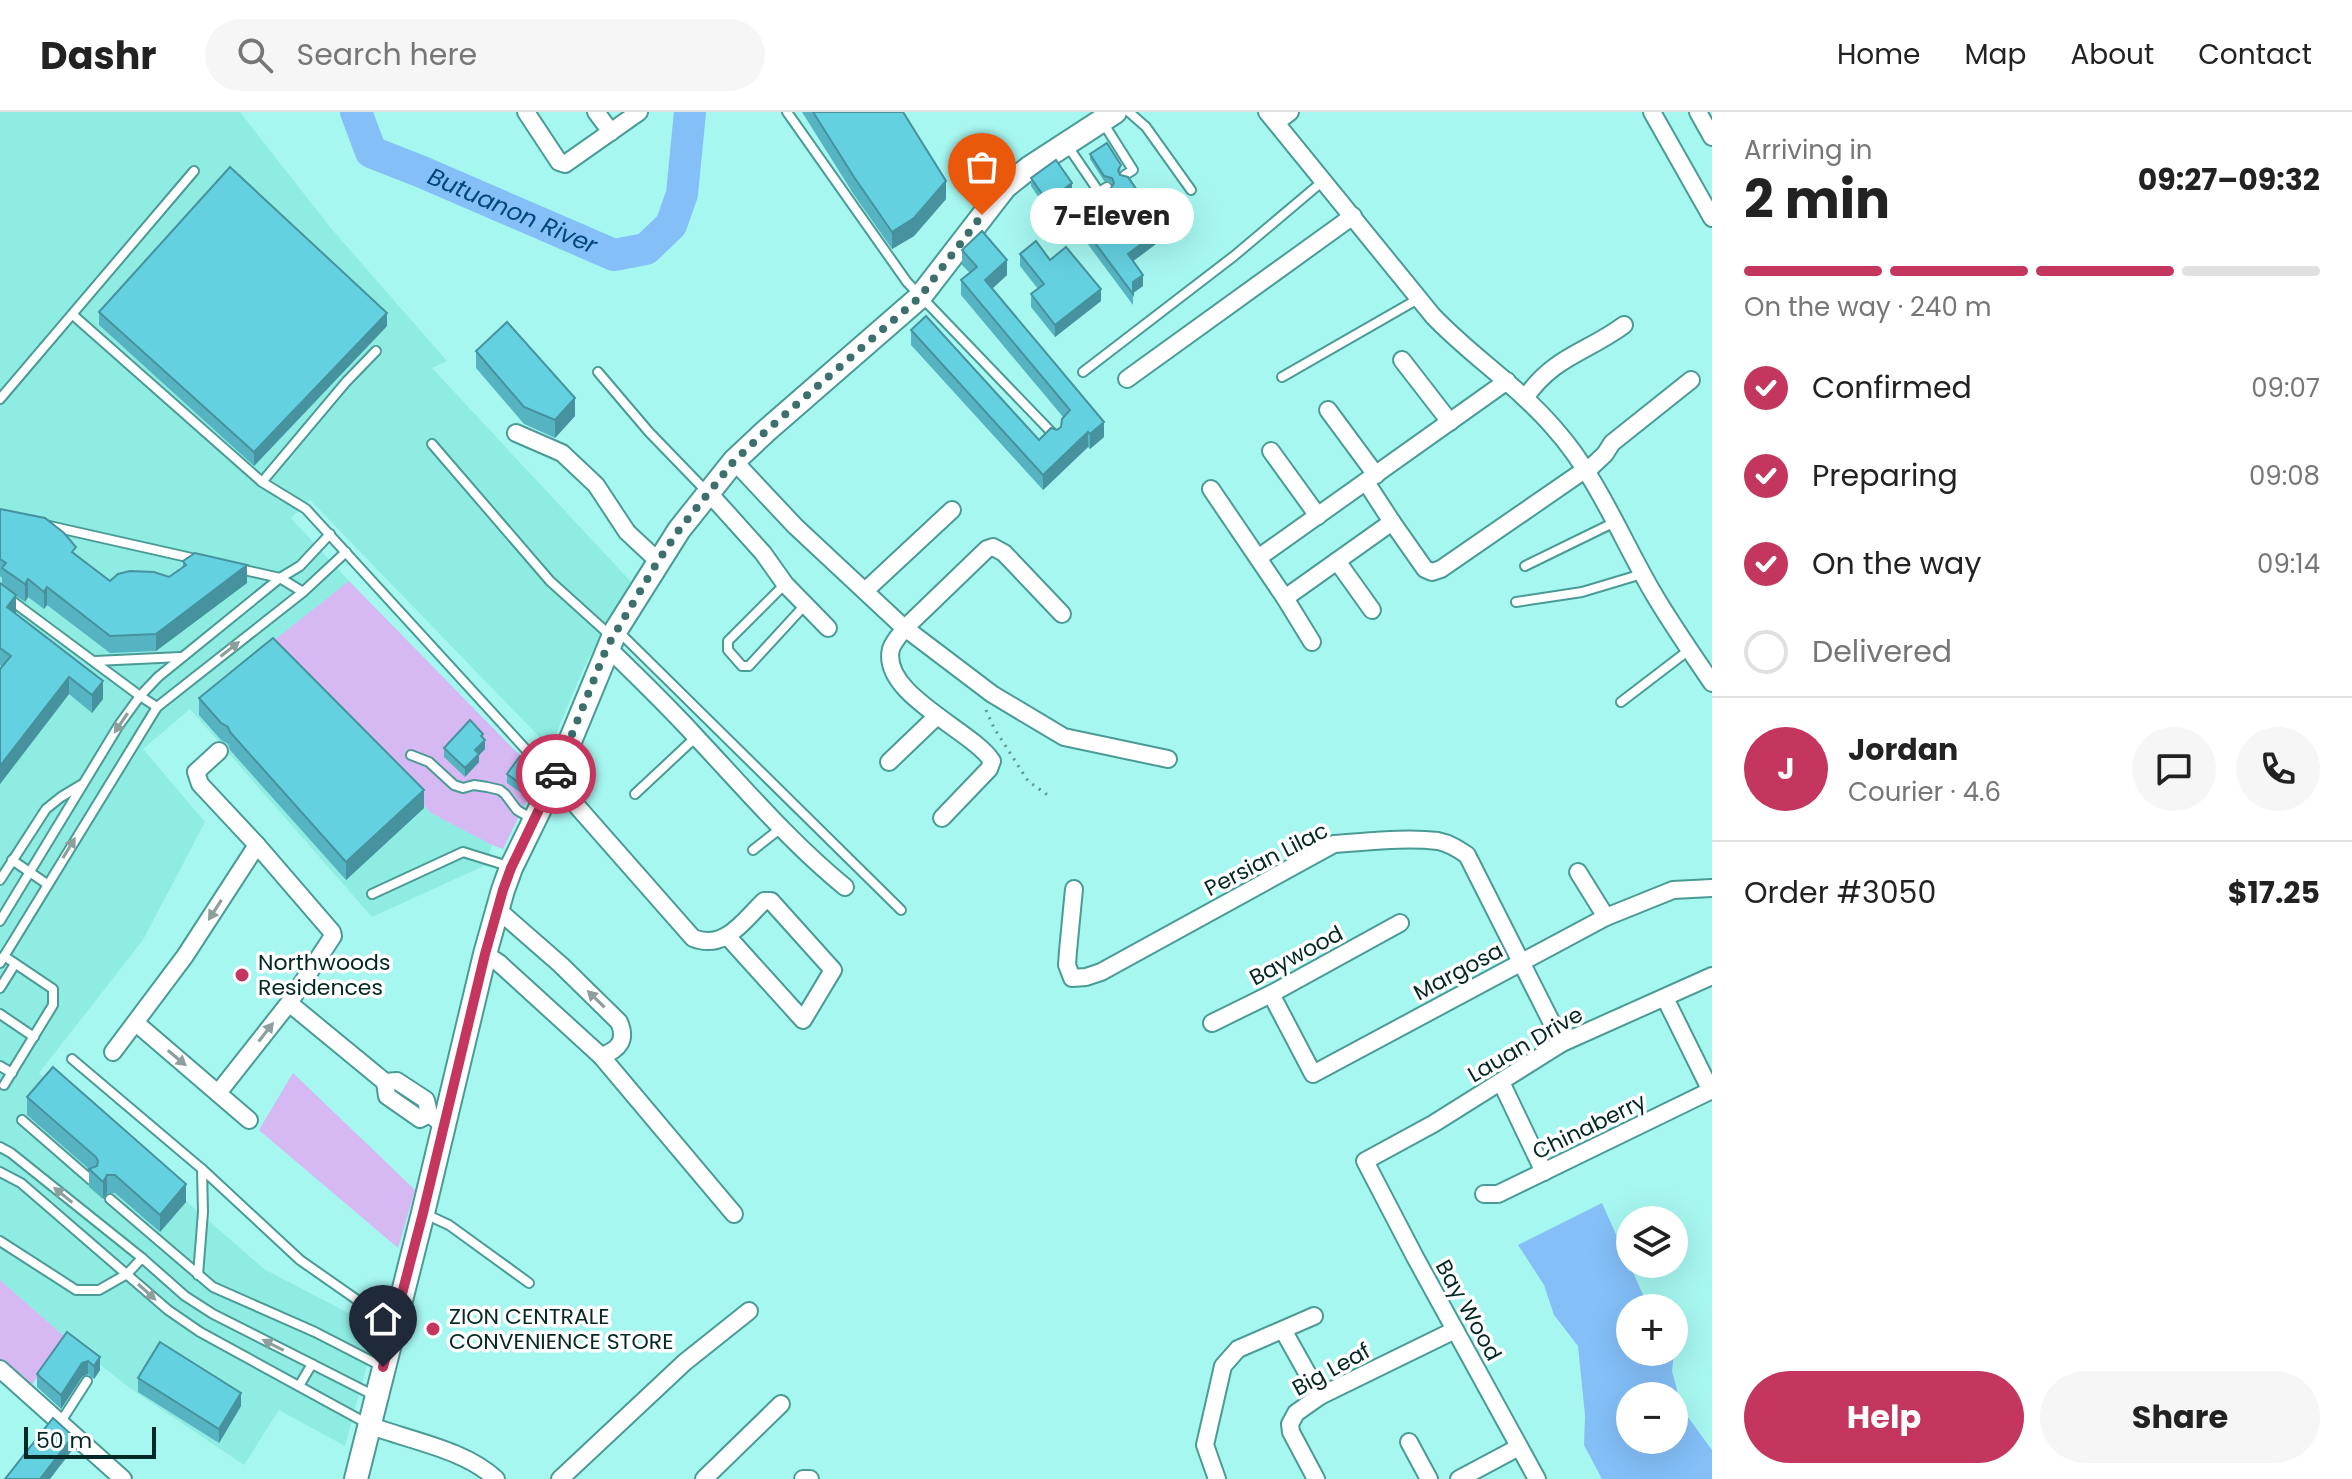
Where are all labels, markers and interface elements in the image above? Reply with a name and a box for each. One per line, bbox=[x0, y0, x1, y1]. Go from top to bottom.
search box bbox=[205, 19, 765, 91]
text: Dashr bbox=[40, 29, 157, 82]
icon: search bbox=[233, 33, 277, 77]
text: Search here bbox=[297, 33, 477, 76]
text: Home bbox=[1837, 35, 1920, 74]
text: Map bbox=[1964, 35, 2026, 74]
text: About bbox=[2070, 35, 2154, 74]
text: Contact bbox=[2198, 35, 2312, 74]
text: Arriving in bbox=[1744, 132, 1873, 168]
pin bbox=[948, 133, 1016, 215]
icon: bag bbox=[960, 145, 1004, 189]
text: 09:27–09:32 bbox=[2138, 158, 2320, 201]
water label: Butuanon River bbox=[423, 159, 603, 262]
text: 2 min bbox=[1744, 163, 1890, 236]
callout: 7-Eleven bbox=[1030, 187, 1194, 243]
text: 7-Eleven bbox=[1054, 198, 1170, 234]
text: On the way · 240 m bbox=[1744, 289, 1991, 325]
icon: check bbox=[1744, 366, 1788, 410]
text: Confirmed bbox=[1812, 366, 1972, 409]
text: 09:07 bbox=[2251, 370, 2320, 406]
icon: check bbox=[1744, 454, 1788, 498]
text: Preparing bbox=[1812, 454, 1958, 497]
text: 09:08 bbox=[2249, 458, 2320, 494]
icon: check bbox=[1744, 542, 1788, 586]
text: On the way bbox=[1812, 542, 1981, 585]
text: 09:14 bbox=[2257, 546, 2320, 582]
text: Delivered bbox=[1812, 630, 1952, 673]
one-way arrow bbox=[220, 641, 240, 658]
one-way arrow bbox=[114, 712, 129, 733]
button: chat bbox=[2132, 727, 2216, 811]
button: phone bbox=[2236, 727, 2320, 811]
text: Jordan bbox=[1848, 728, 1958, 771]
courier bbox=[516, 734, 596, 814]
text: J bbox=[1777, 747, 1795, 790]
icon: car bbox=[534, 752, 578, 796]
text: Courier · 4.6 bbox=[1848, 774, 2001, 810]
street label: Persian Lilac bbox=[1199, 815, 1333, 904]
one-way arrow bbox=[62, 837, 76, 859]
text: Order #3050 bbox=[1744, 871, 1936, 914]
text: $17.25 bbox=[2228, 871, 2320, 914]
one-way arrow bbox=[207, 900, 222, 921]
street label: Baywood bbox=[1244, 918, 1348, 993]
street label: Margosa bbox=[1408, 935, 1508, 1008]
place label: Northwoods Residences bbox=[258, 947, 390, 1003]
marker: Northwoods Residences bbox=[233, 966, 251, 984]
one-way arrow bbox=[587, 990, 606, 1008]
street label: Lauan Drive bbox=[1462, 999, 1589, 1090]
one-way arrow bbox=[258, 1022, 274, 1042]
one-way arrow bbox=[167, 1049, 187, 1066]
street label: Chinaberry bbox=[1527, 1085, 1652, 1167]
one-way arrow bbox=[53, 1187, 73, 1203]
map controls bbox=[1616, 1206, 1688, 1454]
button: layers bbox=[1616, 1206, 1688, 1278]
street label: Bay Wood bbox=[1428, 1254, 1509, 1366]
one-way arrow bbox=[137, 1282, 156, 1300]
pin bbox=[349, 1285, 417, 1367]
button: + bbox=[1616, 1294, 1688, 1366]
icon: home bbox=[361, 1297, 405, 1341]
place label: ZION CENTRALE CONVENIENCE STORE bbox=[449, 1301, 673, 1357]
marker: ZION CENTRALE CONVENIENCE STORE bbox=[424, 1320, 442, 1338]
street label: Big Leaf bbox=[1287, 1335, 1376, 1404]
one-way arrow bbox=[262, 1338, 285, 1352]
button: Help bbox=[1744, 1371, 2024, 1463]
button: Share bbox=[2040, 1371, 2320, 1463]
button: − bbox=[1616, 1382, 1688, 1454]
scale bar bbox=[24, 1423, 156, 1459]
text: 50 m bbox=[36, 1425, 92, 1456]

